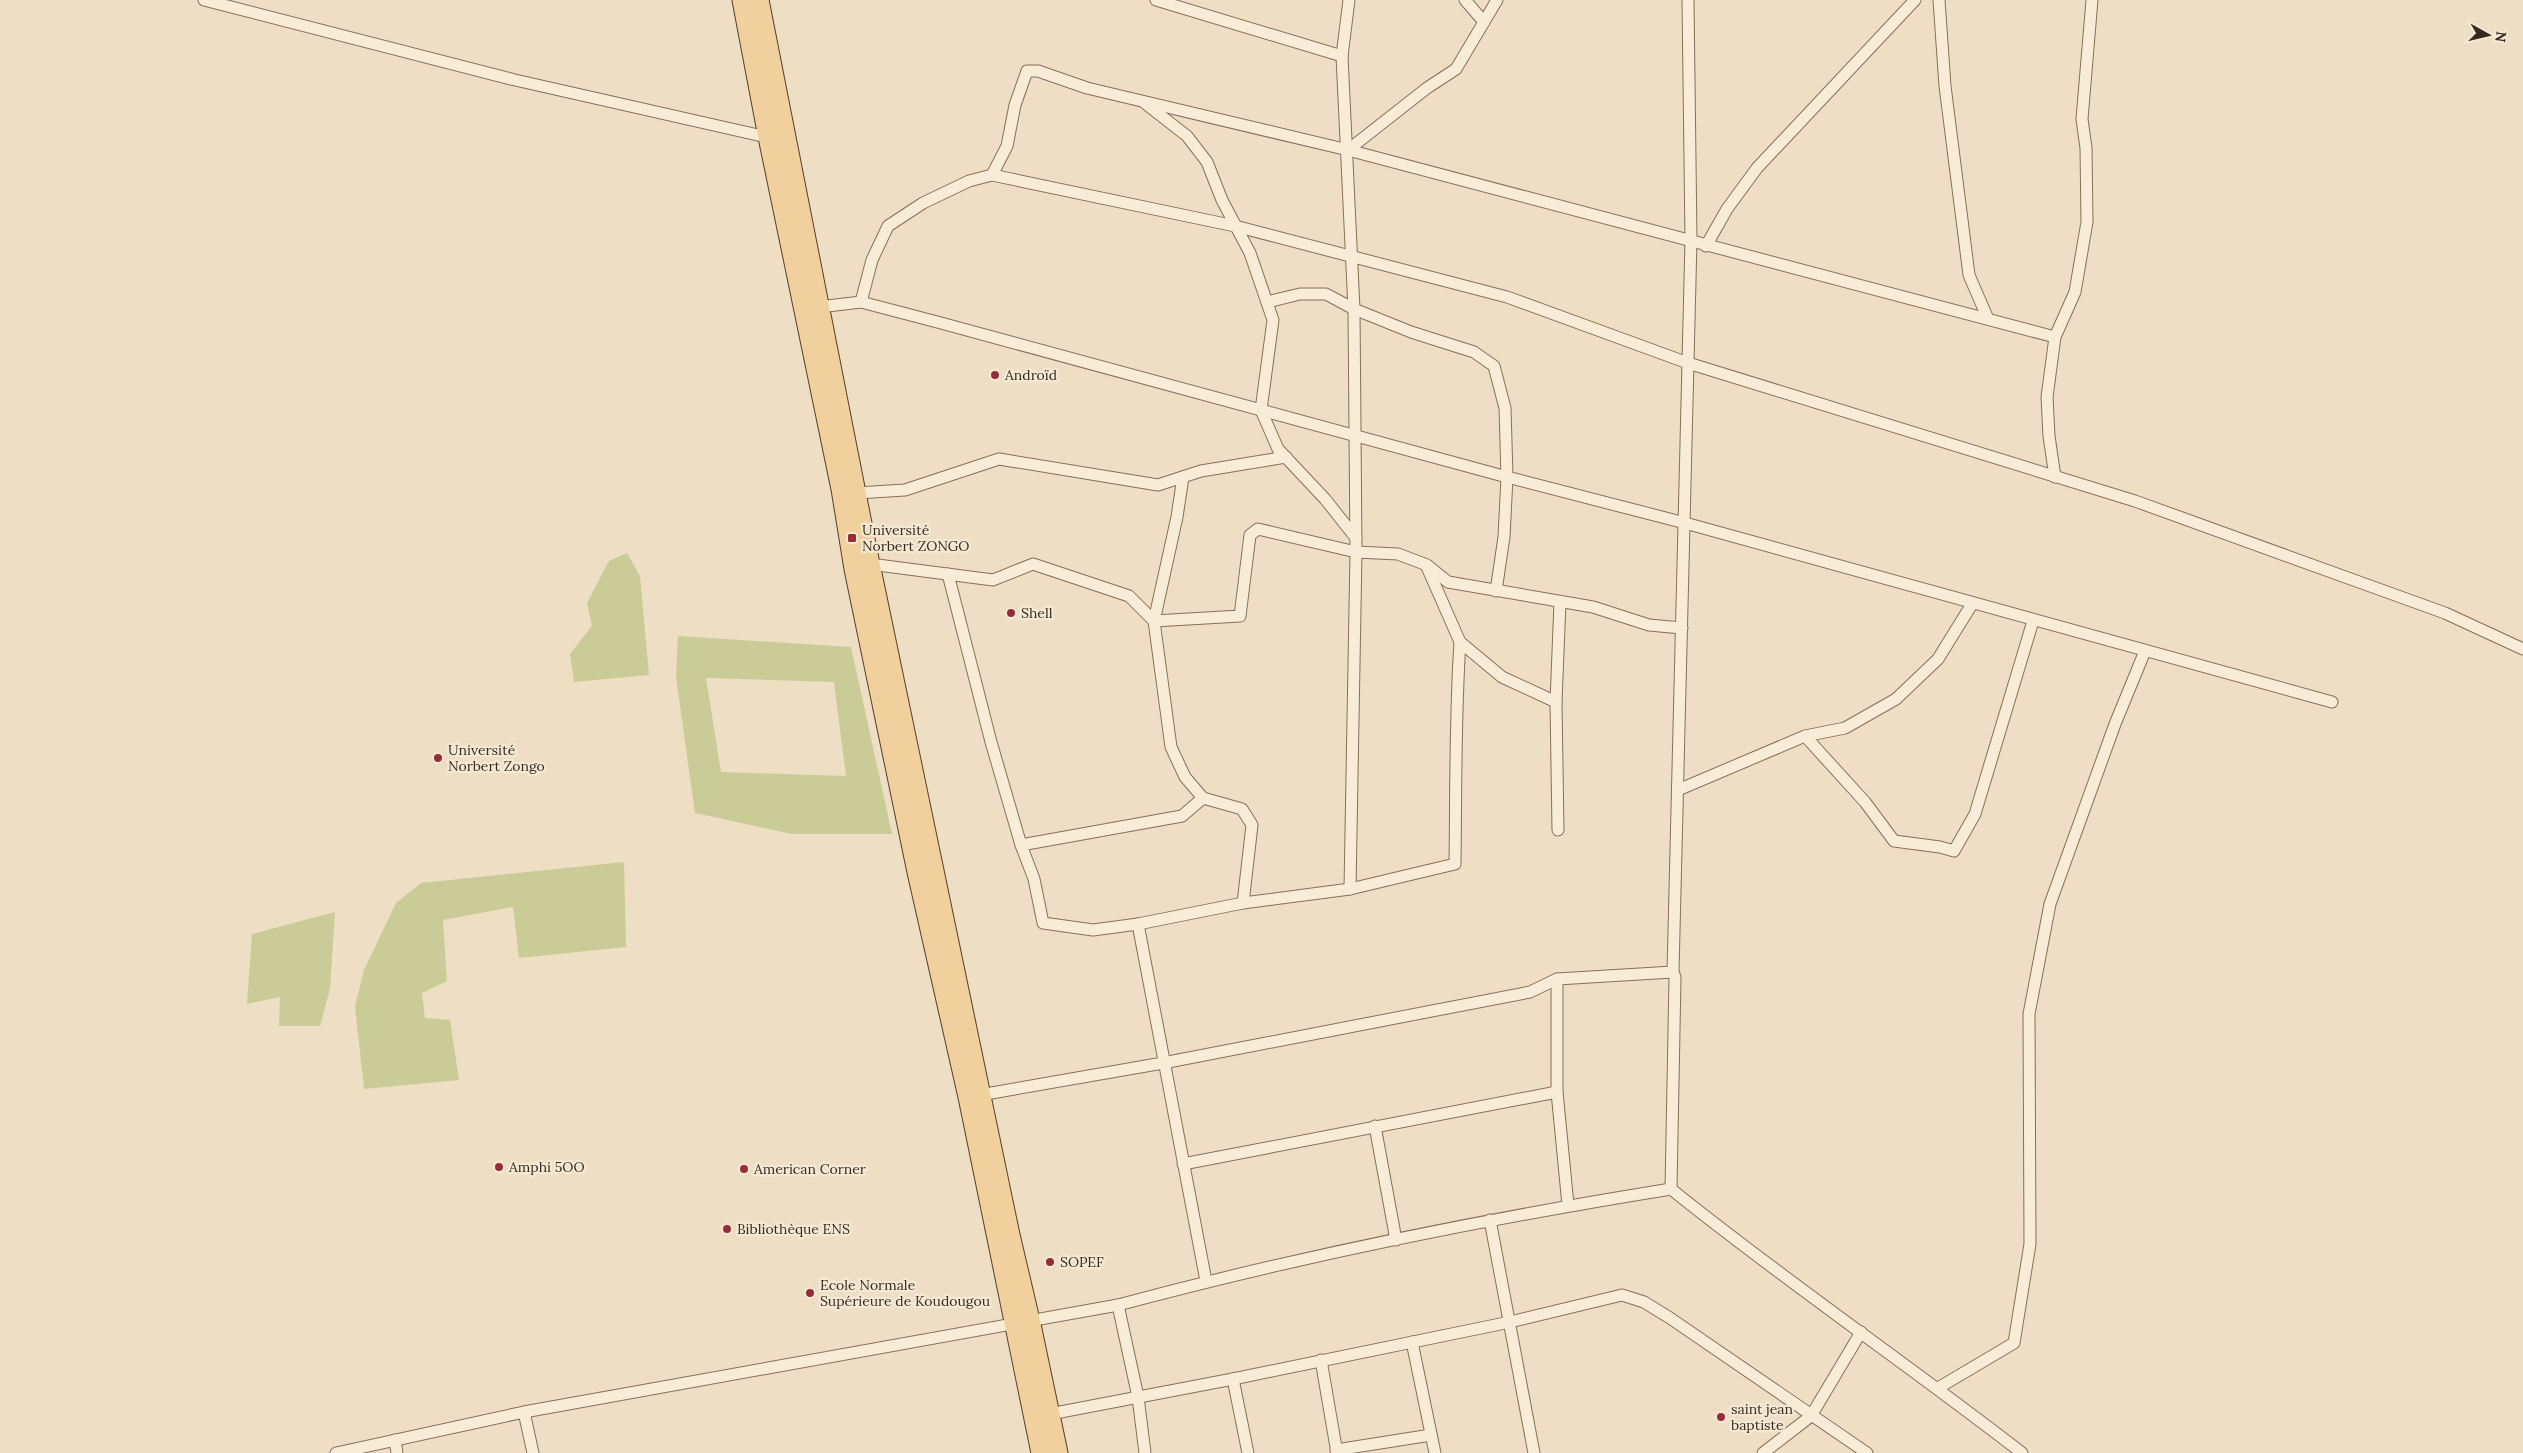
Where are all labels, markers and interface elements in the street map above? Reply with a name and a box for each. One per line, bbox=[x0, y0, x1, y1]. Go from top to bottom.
north arrow bbox=[2463, 10, 2513, 60]
text: N bbox=[2491, 30, 2511, 44]
place label: Androïd bbox=[1004, 366, 1057, 384]
marker: Androïd bbox=[989, 369, 1001, 381]
place label: Université Norbert ZONGO bbox=[862, 521, 969, 555]
marker: Université Norbert ZONGO bbox=[846, 532, 858, 544]
place label: Shell bbox=[1021, 604, 1053, 622]
marker: Shell bbox=[1005, 607, 1017, 619]
place label: Université Norbert Zongo bbox=[448, 741, 545, 775]
marker: Université Norbert Zongo bbox=[432, 752, 444, 764]
place label: Amphi 5OO bbox=[508, 1158, 585, 1176]
place label: American Corner bbox=[753, 1160, 866, 1178]
marker: Amphi 5OO bbox=[493, 1161, 505, 1173]
marker: American Corner bbox=[738, 1163, 750, 1175]
place label: Bibliothèque ENS bbox=[737, 1220, 850, 1238]
marker: Bibliothèque ENS bbox=[721, 1223, 733, 1235]
place label: SOPEF bbox=[1060, 1253, 1104, 1271]
marker: SOPEF bbox=[1044, 1256, 1056, 1268]
place label: Ecole Normale Supérieure de Koudougou bbox=[820, 1276, 990, 1310]
marker: Ecole Normale Supérieure de Koudougou bbox=[804, 1287, 816, 1299]
place label: saint jean baptiste bbox=[1731, 1400, 1794, 1434]
marker: saint jean baptiste bbox=[1715, 1411, 1727, 1423]

